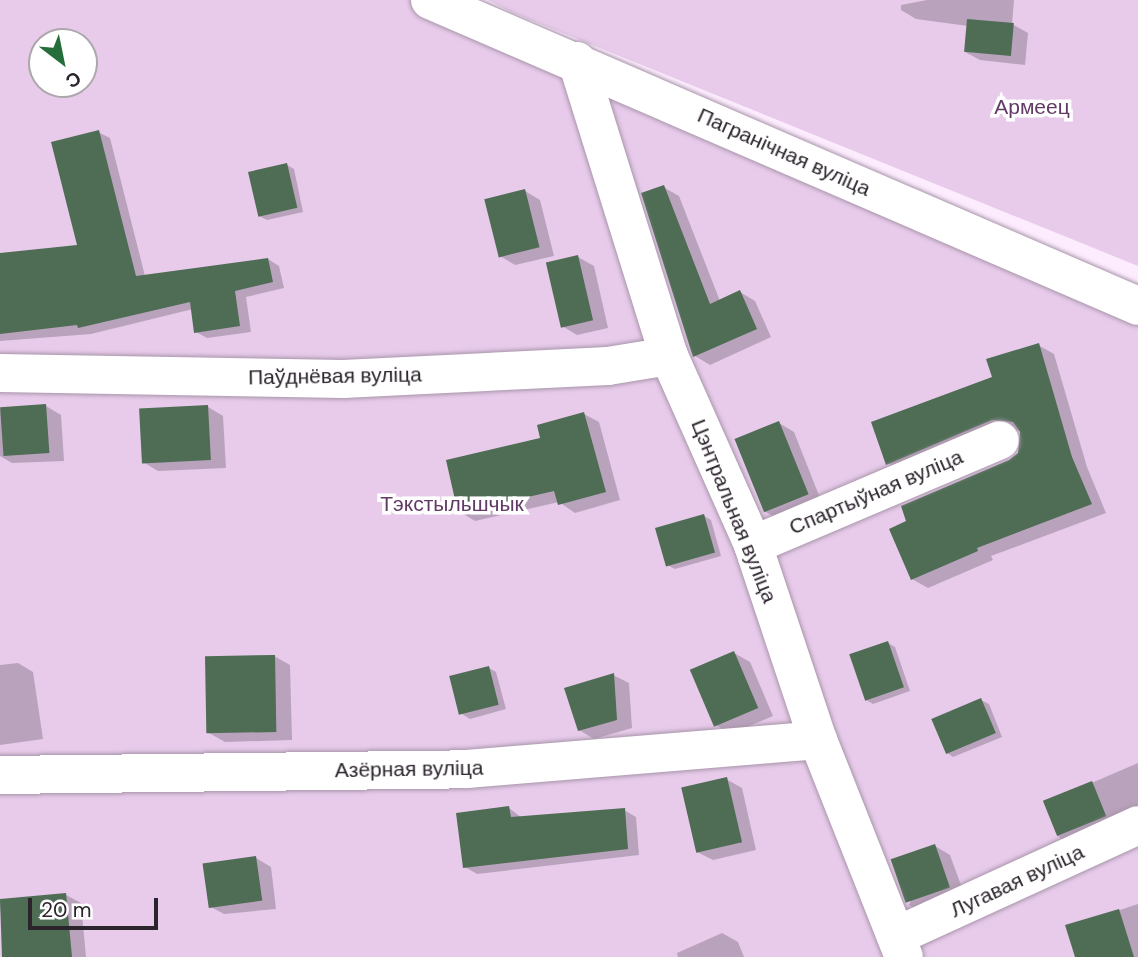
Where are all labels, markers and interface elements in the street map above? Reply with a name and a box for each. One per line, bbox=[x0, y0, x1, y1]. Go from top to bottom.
north arrow bbox=[28, 28, 98, 98]
text: С bbox=[61, 65, 86, 94]
park label: Армеец bbox=[994, 94, 1070, 120]
street label: Пагранічная вуліца bbox=[694, 103, 874, 201]
street label: Паўднёвая вуліца bbox=[248, 362, 422, 390]
street label: Цэнтральная вуліца bbox=[686, 416, 782, 606]
street label: Спартыўная вуліца bbox=[785, 444, 967, 540]
park label: Тэкстыльшчык bbox=[380, 491, 524, 517]
street label: Азёрная вуліца bbox=[334, 755, 484, 783]
street label: Лугавая вуліца bbox=[946, 839, 1088, 923]
scale bar bbox=[32, 884, 161, 928]
text: 20 m bbox=[41, 896, 92, 924]

